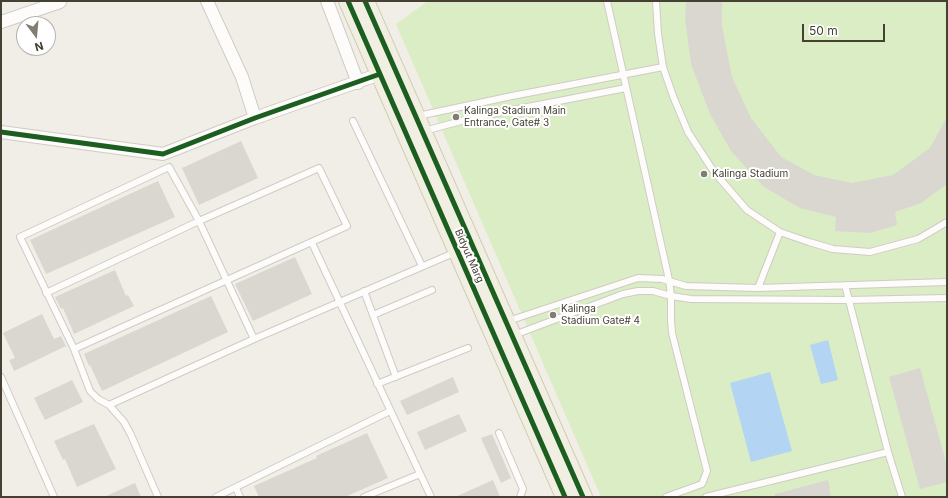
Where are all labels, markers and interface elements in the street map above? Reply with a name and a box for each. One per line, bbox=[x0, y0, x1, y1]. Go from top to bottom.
north arrow bbox=[16, 16, 56, 56]
scale bar bbox=[804, 16, 887, 42]
text: 50 m bbox=[809, 23, 838, 38]
text: N bbox=[33, 39, 45, 54]
place label: Kalinga Stadium Main Entrance, Gate# 3 bbox=[464, 105, 566, 128]
marker: Kalinga Stadium Main Entrance, Gate# 3 bbox=[451, 112, 461, 122]
place label: Kalinga Stadium bbox=[712, 168, 788, 180]
marker: Kalinga Stadium bbox=[699, 169, 709, 179]
street label: Bidyut Marg bbox=[452, 227, 486, 285]
place label: Kalinga Stadium Gate# 4 bbox=[561, 303, 640, 326]
marker: Kalinga Stadium Gate# 4 bbox=[548, 310, 558, 320]

